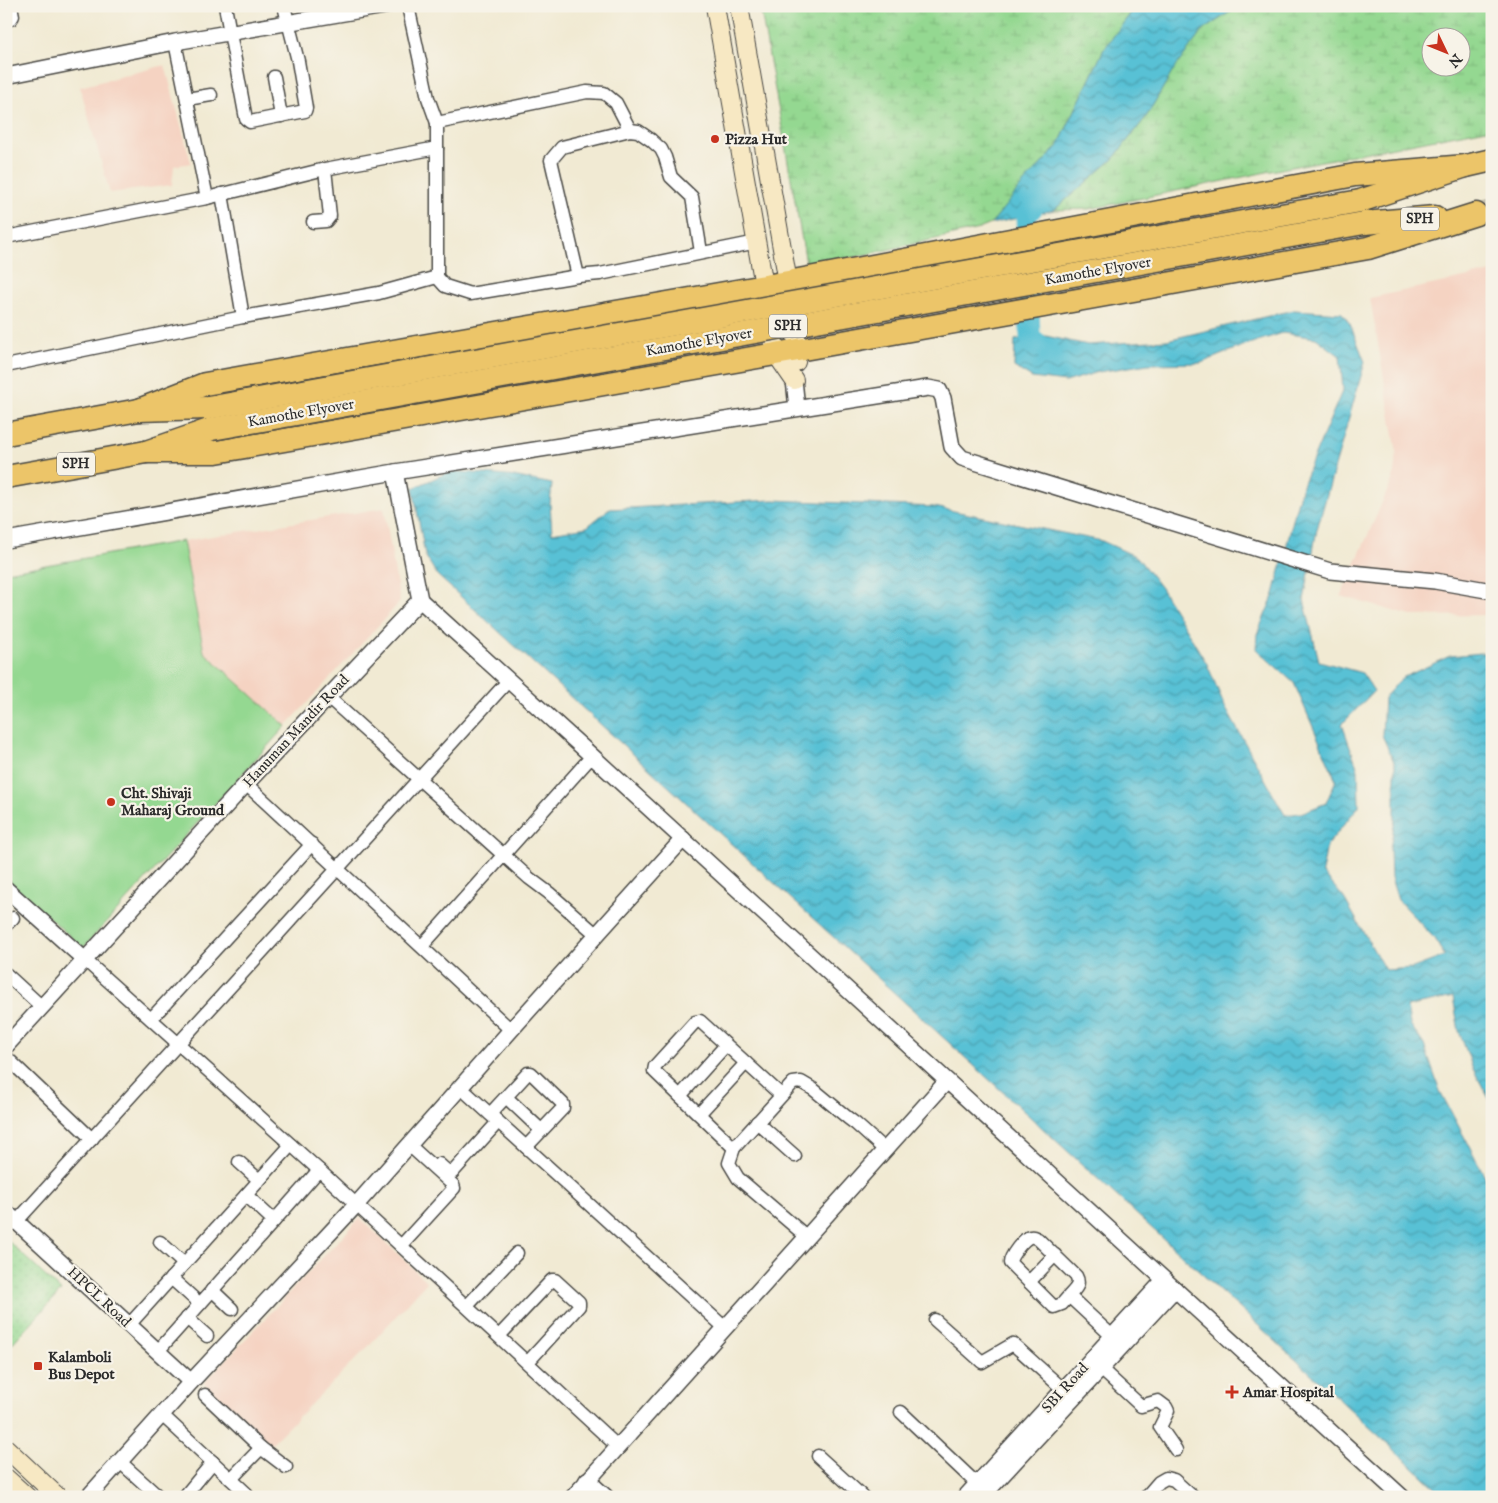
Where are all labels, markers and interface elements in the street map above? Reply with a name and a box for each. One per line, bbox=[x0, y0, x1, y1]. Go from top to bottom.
north arrow bbox=[1420, 28, 1470, 78]
text: N bbox=[1444, 49, 1466, 71]
place label: Pizza Hut bbox=[725, 130, 788, 149]
marker: Pizza Hut bbox=[709, 133, 721, 145]
road number: SPH bbox=[1401, 208, 1439, 230]
street label: Kamothe Flyover bbox=[1043, 252, 1153, 290]
road number: SPH bbox=[769, 314, 807, 338]
street label: Kamothe Flyover bbox=[644, 323, 754, 361]
street label: Kamothe Flyover bbox=[246, 394, 356, 432]
road number: SPH bbox=[57, 452, 95, 476]
street label: Hanuman Mandir Road bbox=[239, 670, 354, 791]
place label: Cht. Shivaji Maharaj Ground bbox=[121, 784, 225, 820]
marker: Cht. Shivaji Maharaj Ground bbox=[105, 796, 117, 808]
street label: HPCL Road bbox=[63, 1263, 136, 1332]
place label: Kalamboli Bus Depot bbox=[48, 1348, 115, 1384]
street label: SBI Road bbox=[1037, 1358, 1093, 1417]
marker: Kalamboli Bus Depot bbox=[32, 1360, 44, 1372]
place label: Amar Hospital bbox=[1242, 1383, 1335, 1402]
marker: Amar Hospital bbox=[1225, 1385, 1239, 1399]

